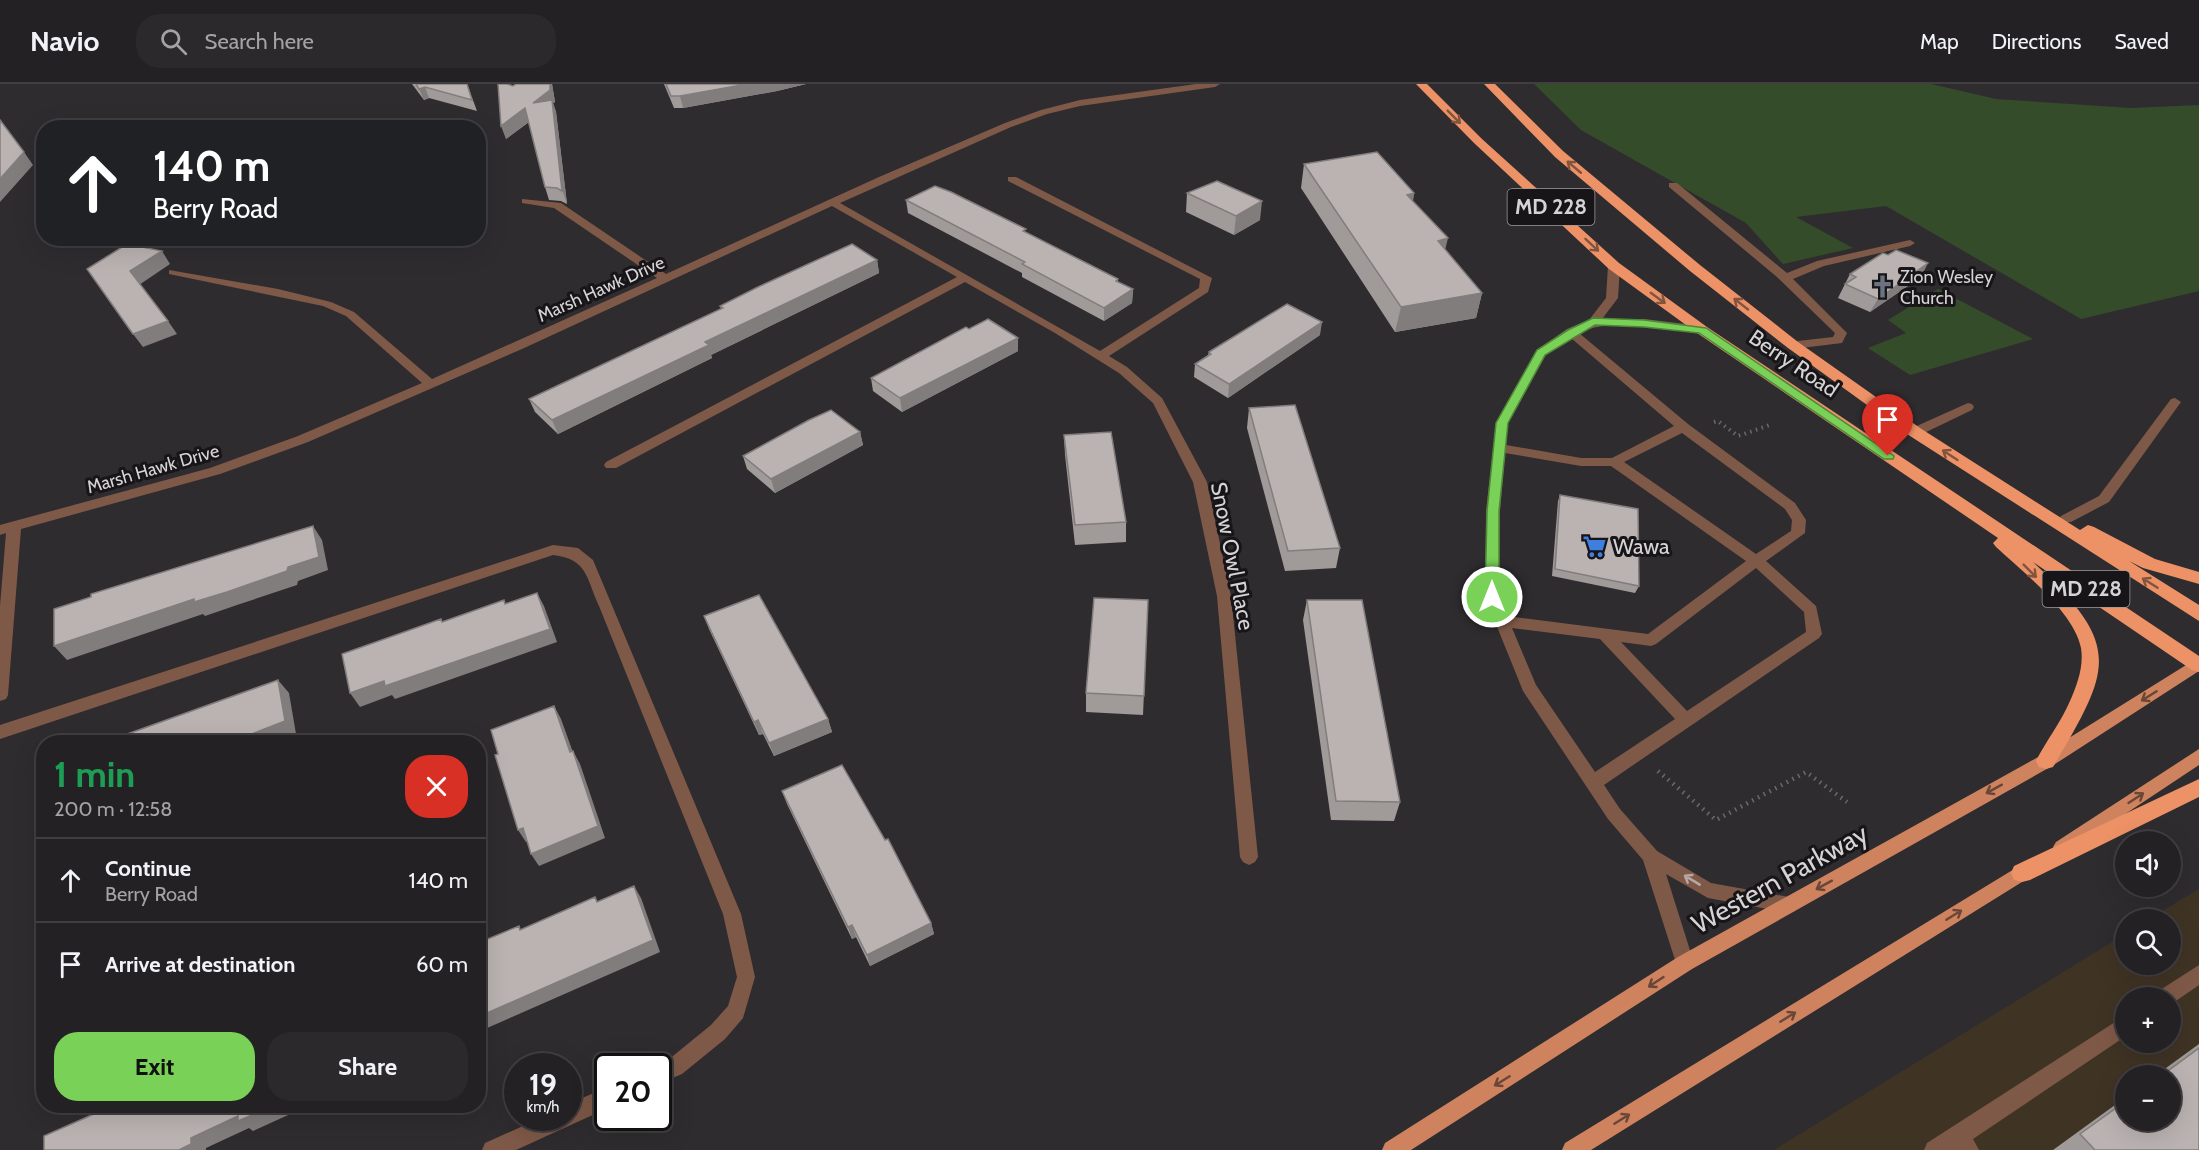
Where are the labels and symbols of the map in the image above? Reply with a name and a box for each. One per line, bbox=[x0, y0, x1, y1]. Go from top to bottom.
one-way arrow bbox=[1446, 109, 1461, 124]
one-way arrow bbox=[1567, 160, 1582, 174]
road number: MD 228 bbox=[1508, 189, 1594, 225]
one-way arrow bbox=[1584, 238, 1599, 252]
street label: Marsh Hawk Drive bbox=[534, 251, 668, 327]
place label: Zion Wesley Church bbox=[1900, 266, 1993, 309]
church icon: Zion Wesley Church bbox=[1869, 274, 1895, 300]
one-way arrow bbox=[1650, 292, 1666, 304]
one-way arrow bbox=[1733, 298, 1749, 311]
street label: Berry Road bbox=[1744, 324, 1844, 403]
pin bbox=[1862, 394, 1913, 456]
street label: Marsh Hawk Drive bbox=[84, 440, 222, 498]
one-way arrow bbox=[1942, 449, 1959, 461]
street label: Snow Owl Place bbox=[1205, 480, 1260, 632]
supermarket icon: Wawa bbox=[1582, 533, 1608, 559]
place label: Wawa bbox=[1613, 533, 1670, 560]
one-way arrow bbox=[2022, 563, 2037, 578]
position arrow bbox=[1460, 565, 1524, 629]
road number: MD 228 bbox=[2042, 571, 2130, 607]
one-way arrow bbox=[2142, 577, 2158, 589]
one-way arrow bbox=[2140, 689, 2157, 702]
one-way arrow bbox=[1986, 784, 2003, 796]
one-way arrow bbox=[2127, 792, 2143, 804]
street label: Western Parkway bbox=[1686, 816, 1874, 941]
one-way arrow bbox=[1684, 874, 1701, 886]
one-way arrow bbox=[1816, 880, 1834, 891]
one-way arrow bbox=[1945, 908, 1962, 920]
one-way arrow bbox=[1647, 976, 1664, 989]
one-way arrow bbox=[1779, 1011, 1796, 1023]
speed limit sign: 20 bbox=[594, 1053, 672, 1131]
one-way arrow bbox=[1494, 1076, 1511, 1088]
one-way arrow bbox=[1613, 1113, 1630, 1125]

